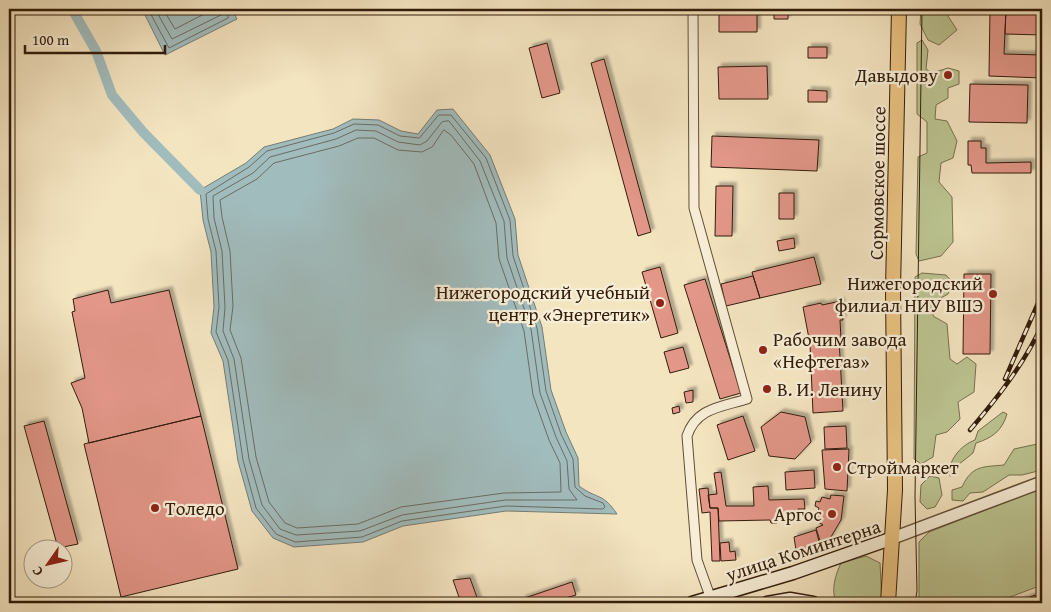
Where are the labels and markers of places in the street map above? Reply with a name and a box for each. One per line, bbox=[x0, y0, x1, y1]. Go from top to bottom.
place label: Давыдову bbox=[854, 61, 938, 89]
marker: Давыдову bbox=[942, 69, 954, 81]
place label: Нижегородский филиал НИУ ВШЭ bbox=[835, 269, 983, 319]
place label: Нижегородский учебный центр «Энергетик» bbox=[436, 278, 650, 328]
marker: Нижегородский филиал НИУ ВШЭ bbox=[987, 288, 999, 300]
marker: Нижегородский учебный центр «Энергетик» bbox=[654, 297, 666, 309]
place label: Рабочим завода «Нефтегаз» bbox=[773, 325, 907, 375]
marker: Рабочим завода «Нефтегаз» bbox=[757, 344, 769, 356]
place label: В. И. Ленину bbox=[777, 375, 882, 403]
marker: В. И. Ленину bbox=[761, 383, 773, 395]
place label: Строймаркет bbox=[847, 453, 959, 481]
marker: Строймаркет bbox=[831, 461, 843, 473]
place label: Толедо bbox=[165, 494, 225, 522]
place label: Аргос bbox=[774, 500, 822, 528]
marker: Толедо bbox=[149, 502, 161, 514]
marker: Аргос bbox=[826, 508, 838, 520]

